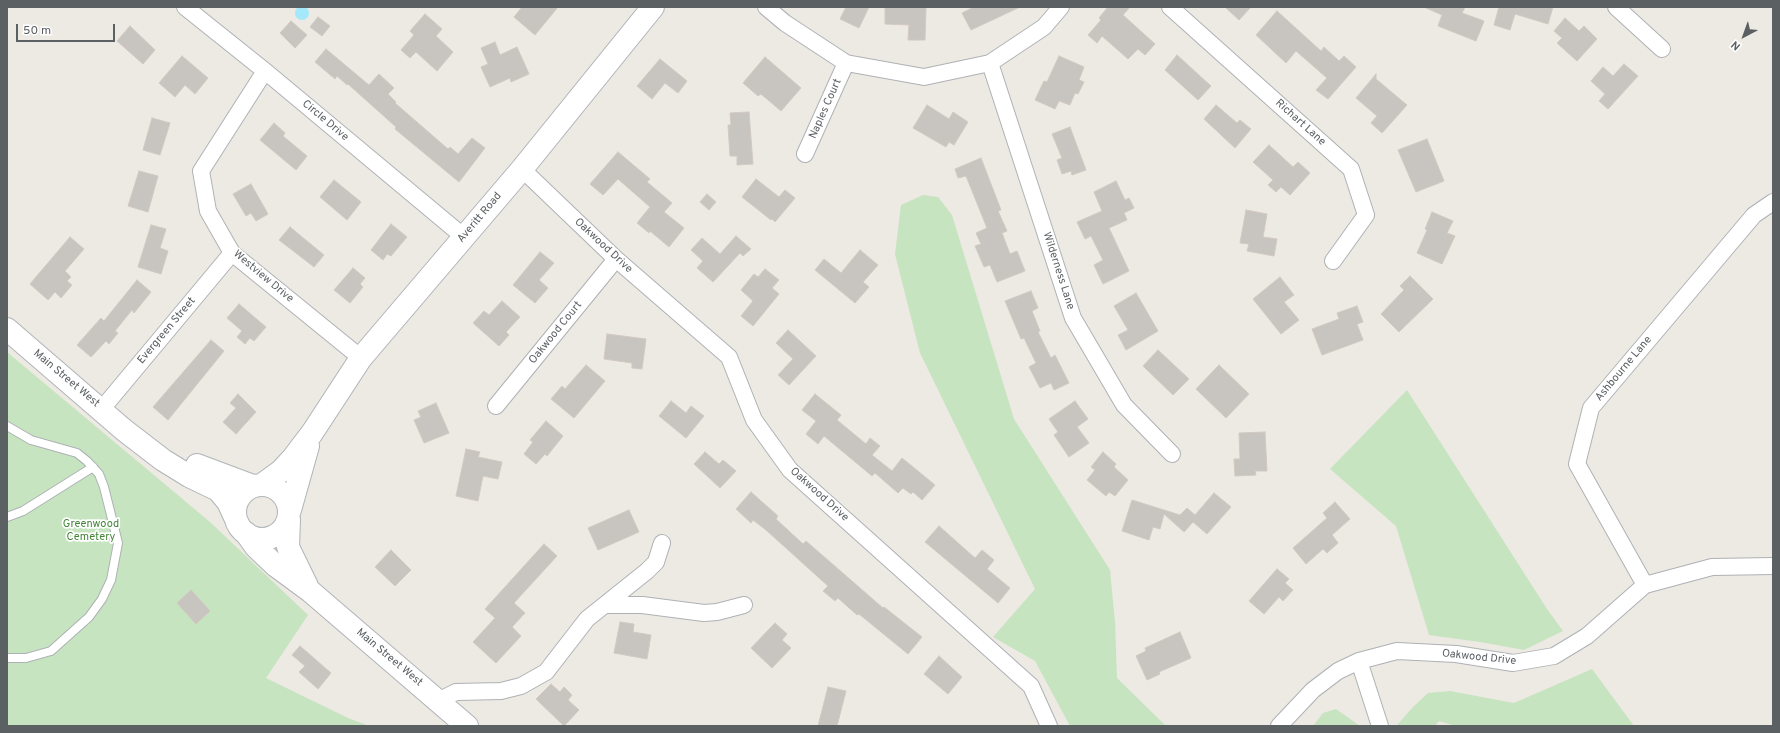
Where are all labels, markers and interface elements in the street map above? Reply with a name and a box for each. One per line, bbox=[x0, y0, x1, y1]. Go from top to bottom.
scale bar bbox=[18, 16, 117, 42]
north arrow bbox=[1724, 16, 1764, 56]
text: 50 m bbox=[23, 23, 51, 39]
text: N bbox=[1729, 37, 1744, 53]
street label: Naples Court bbox=[807, 77, 845, 141]
street label: Richart Lane bbox=[1272, 97, 1328, 149]
street label: Circle Drive bbox=[299, 98, 351, 144]
street label: Averitt Road bbox=[455, 190, 505, 246]
street label: Oakwood Drive bbox=[571, 216, 635, 276]
street label: Wilderness Lane bbox=[1039, 231, 1077, 311]
street label: Westview Drive bbox=[230, 248, 296, 306]
street label: Evergreen Street bbox=[135, 295, 199, 367]
street label: Oakwood Court bbox=[527, 299, 585, 367]
street label: Ashbourne Lane bbox=[1593, 334, 1655, 404]
street label: Main Street West bbox=[30, 347, 102, 411]
street label: Oakwood Drive bbox=[787, 465, 851, 525]
park label: Greenwood Cemetery bbox=[63, 518, 119, 544]
street label: Main Street West bbox=[353, 626, 425, 690]
street label: Oakwood Drive bbox=[1441, 648, 1517, 668]

